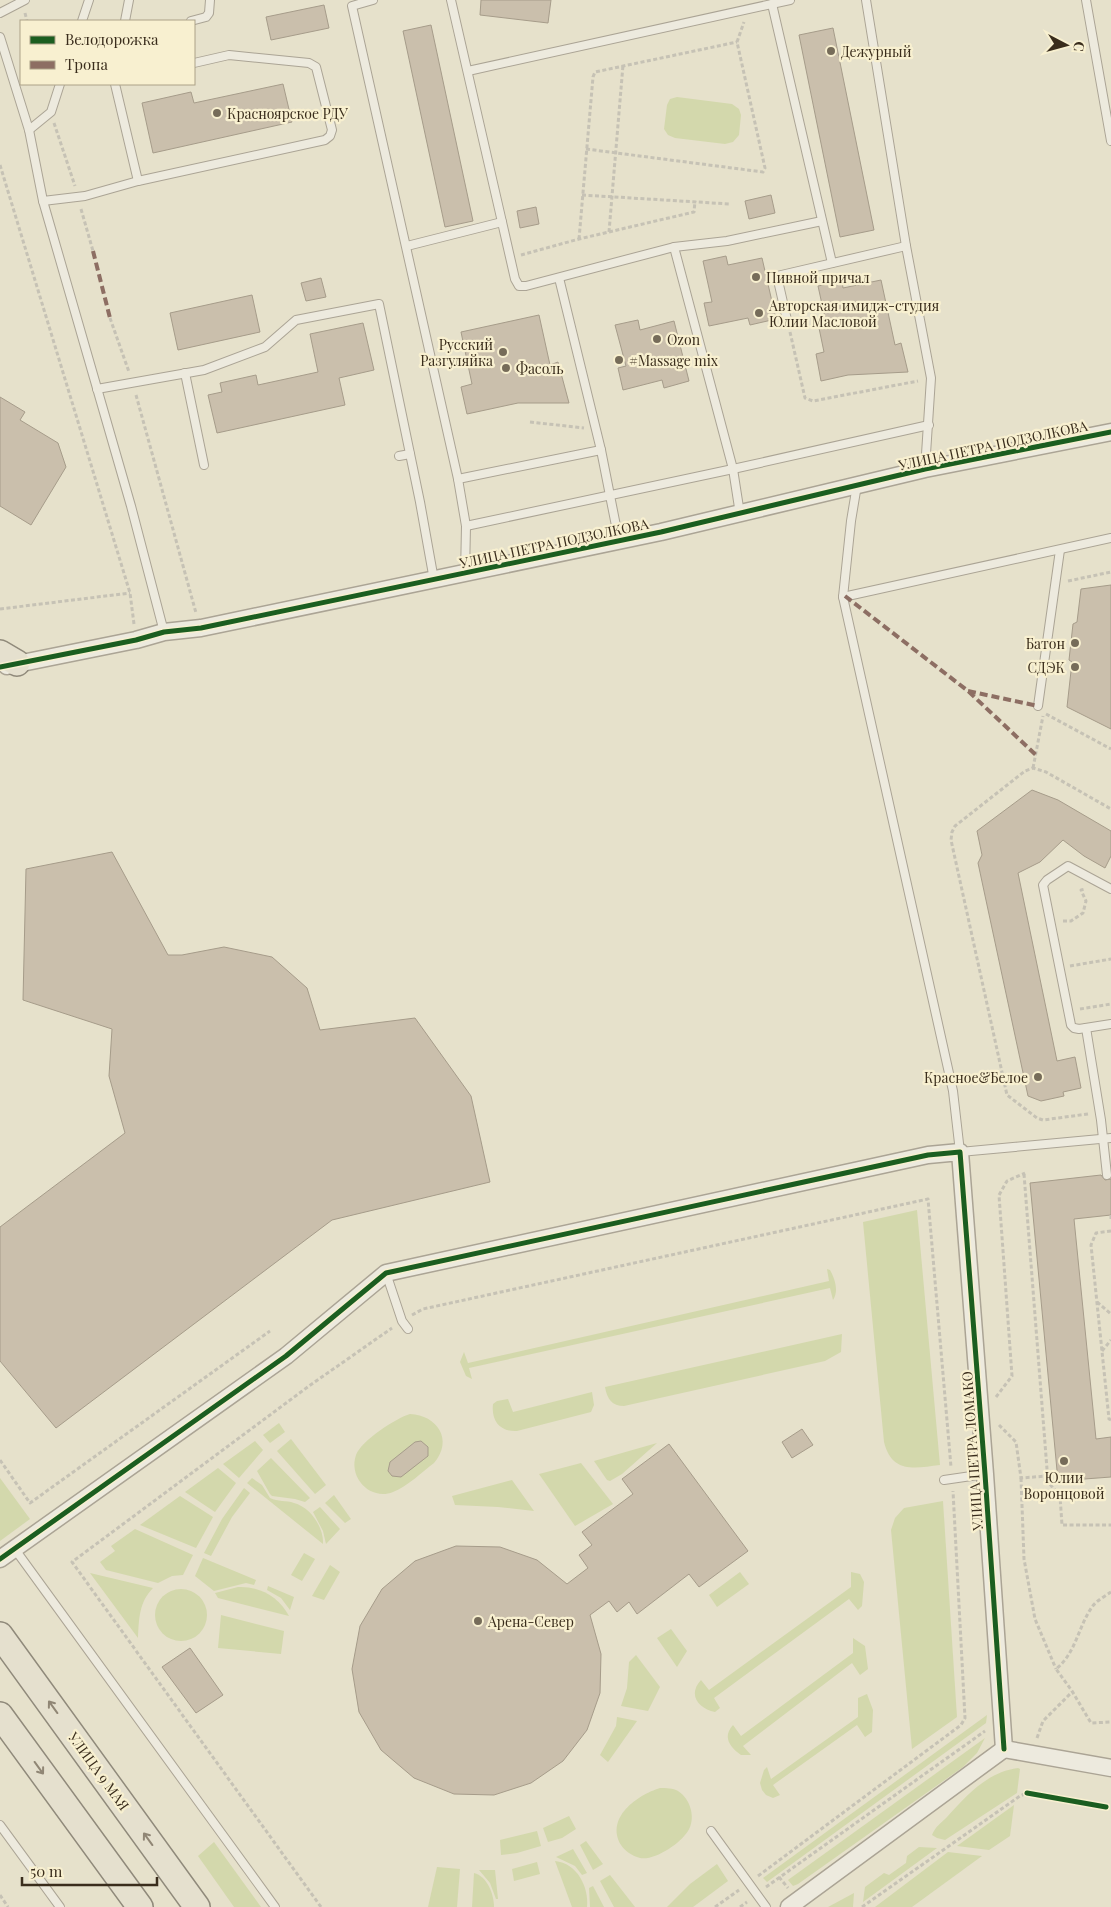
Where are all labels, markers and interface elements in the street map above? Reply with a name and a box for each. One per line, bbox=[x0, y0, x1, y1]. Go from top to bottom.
legend bbox=[20, 20, 195, 85]
north arrow bbox=[1041, 20, 1091, 70]
text: Велодорожка bbox=[65, 29, 159, 49]
text: С bbox=[1069, 41, 1089, 52]
place label: Дежурный bbox=[841, 42, 912, 61]
marker: Дежурный bbox=[825, 45, 837, 57]
text: Тропа bbox=[65, 54, 108, 74]
place label: Красноярское РДУ bbox=[227, 104, 349, 123]
marker: Красноярское РДУ bbox=[211, 107, 223, 119]
place label: Пивной причал bbox=[766, 268, 870, 287]
marker: Пивной причал bbox=[750, 271, 762, 283]
place label: Авторская имидж-студия Юлии Масловой bbox=[768, 296, 940, 331]
marker: Авторская имидж-студия Юлии Масловой bbox=[753, 307, 765, 319]
place label: Ozon bbox=[667, 330, 701, 349]
marker: Ozon bbox=[651, 333, 663, 345]
place label: Русский Разгуляйка bbox=[420, 335, 493, 370]
marker: Русский Разгуляйка bbox=[497, 346, 509, 358]
place label: #Massage mix bbox=[629, 351, 719, 370]
marker: #Massage mix bbox=[613, 354, 625, 366]
place label: Фасоль bbox=[516, 359, 564, 378]
marker: Фасоль bbox=[500, 362, 512, 374]
street label: УЛИЦА ПЕТРА ПОДЗОЛКОВА bbox=[896, 416, 1089, 475]
street label: УЛИЦА ПЕТРА ПОДЗОЛКОВА bbox=[457, 514, 650, 573]
place label: Батон bbox=[1026, 634, 1065, 653]
marker: Батон bbox=[1069, 637, 1081, 649]
place label: СДЭК bbox=[1027, 658, 1065, 677]
marker: СДЭК bbox=[1069, 661, 1081, 673]
place label: Красное&Белое bbox=[924, 1068, 1028, 1087]
marker: Красное&Белое bbox=[1032, 1071, 1044, 1083]
street label: УЛИЦА ПЕТРА ЛОМАКО bbox=[957, 1371, 987, 1532]
marker: Юлии Воронцовой bbox=[1058, 1455, 1070, 1467]
place label: Юлии Воронцовой bbox=[1023, 1468, 1105, 1503]
place label: Арена-Север bbox=[487, 1612, 574, 1631]
marker: Арена-Север bbox=[472, 1615, 484, 1627]
one-way arrow bbox=[48, 1701, 58, 1715]
street label: УЛИЦА 9 МАЯ bbox=[64, 1727, 134, 1814]
one-way arrow bbox=[34, 1761, 44, 1775]
one-way arrow bbox=[143, 1832, 153, 1846]
scale bar bbox=[22, 1854, 158, 1886]
text: 50 m bbox=[30, 1861, 63, 1881]

